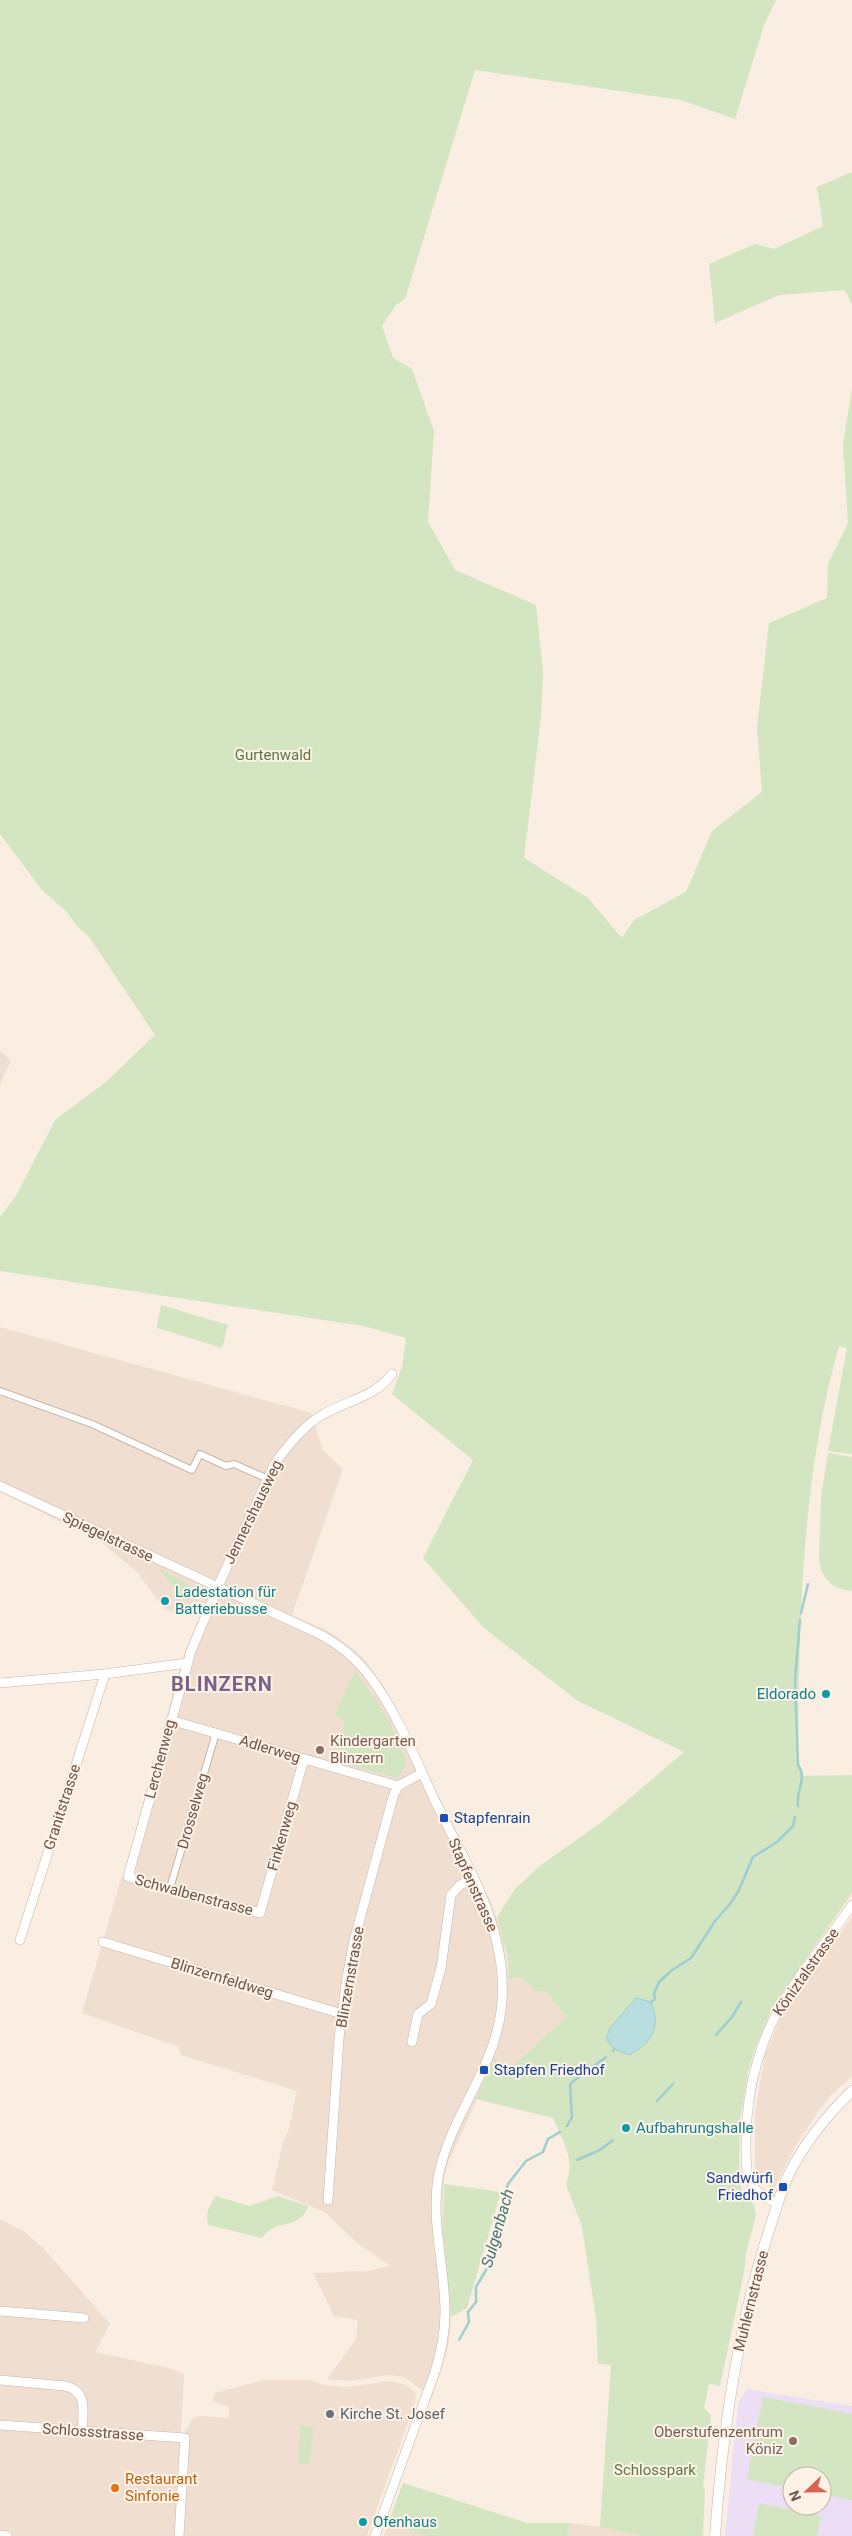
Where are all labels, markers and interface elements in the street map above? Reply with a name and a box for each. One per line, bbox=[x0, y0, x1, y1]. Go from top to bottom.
park label: Gurtenwald bbox=[235, 746, 311, 764]
street label: Jennershausweg bbox=[220, 1457, 286, 1567]
street label: Spiegelstrasse bbox=[60, 1508, 156, 1566]
place label: Ladestation für Batteriebusse bbox=[175, 1583, 276, 1618]
marker: Ladestation für Batteriebusse bbox=[159, 1595, 171, 1607]
district label: BLINZERN bbox=[171, 1672, 273, 1696]
place label: Eldorado bbox=[757, 1685, 816, 1703]
marker: Eldorado bbox=[820, 1688, 832, 1700]
street label: Lerchenweg bbox=[141, 1718, 179, 1800]
street label: Adlerweg bbox=[237, 1731, 303, 1767]
place label: Kindergarten Blinzern bbox=[330, 1732, 416, 1767]
marker: Kindergarten Blinzern bbox=[314, 1744, 326, 1756]
street label: Granitstrasse bbox=[40, 1762, 84, 1852]
street label: Drosselweg bbox=[174, 1771, 212, 1851]
street label: Finkenweg bbox=[263, 1799, 301, 1873]
place label: Stapfenrain bbox=[454, 1809, 531, 1827]
marker: Stapfenrain bbox=[438, 1812, 450, 1824]
street label: Stapfenstrasse bbox=[444, 1835, 502, 1935]
street label: Schwalbenstrasse bbox=[133, 1871, 255, 1919]
street label: Blinzernstrasse bbox=[332, 1925, 368, 2029]
street label: Köniztalstrasse bbox=[769, 1925, 843, 2019]
street label: Blinzernfeldweg bbox=[169, 1954, 275, 2002]
place label: Stapfen Friedhof bbox=[494, 2061, 605, 2079]
marker: Stapfen Friedhof bbox=[478, 2064, 490, 2076]
place label: Aufbahrungshalle bbox=[636, 2119, 754, 2137]
marker: Aufbahrungshalle bbox=[620, 2122, 632, 2134]
place label: Sandwürfi Friedhof bbox=[706, 2169, 774, 2204]
marker: Sandwürfi Friedhof bbox=[777, 2181, 789, 2193]
water label: Sulgenbach bbox=[477, 2187, 518, 2270]
street label: Muhlernstrasse bbox=[730, 2249, 772, 2353]
place label: Kirche St. Josef bbox=[340, 2405, 446, 2423]
marker: Kirche St. Josef bbox=[324, 2408, 336, 2420]
street label: Schlossstrasse bbox=[42, 2419, 144, 2445]
place label: Oberstufenzentrum Köniz bbox=[654, 2423, 783, 2458]
marker: Oberstufenzentrum Köniz bbox=[787, 2435, 799, 2447]
park label: Schlosspark bbox=[614, 2461, 696, 2479]
north arrow bbox=[782, 2466, 832, 2516]
place label: Restaurant Sinfonie bbox=[125, 2470, 198, 2505]
marker: Restaurant Sinfonie bbox=[109, 2482, 121, 2494]
text: N bbox=[786, 2488, 804, 2503]
place label: Ofenhaus bbox=[373, 2513, 437, 2531]
marker: Ofenhaus bbox=[357, 2516, 369, 2528]

